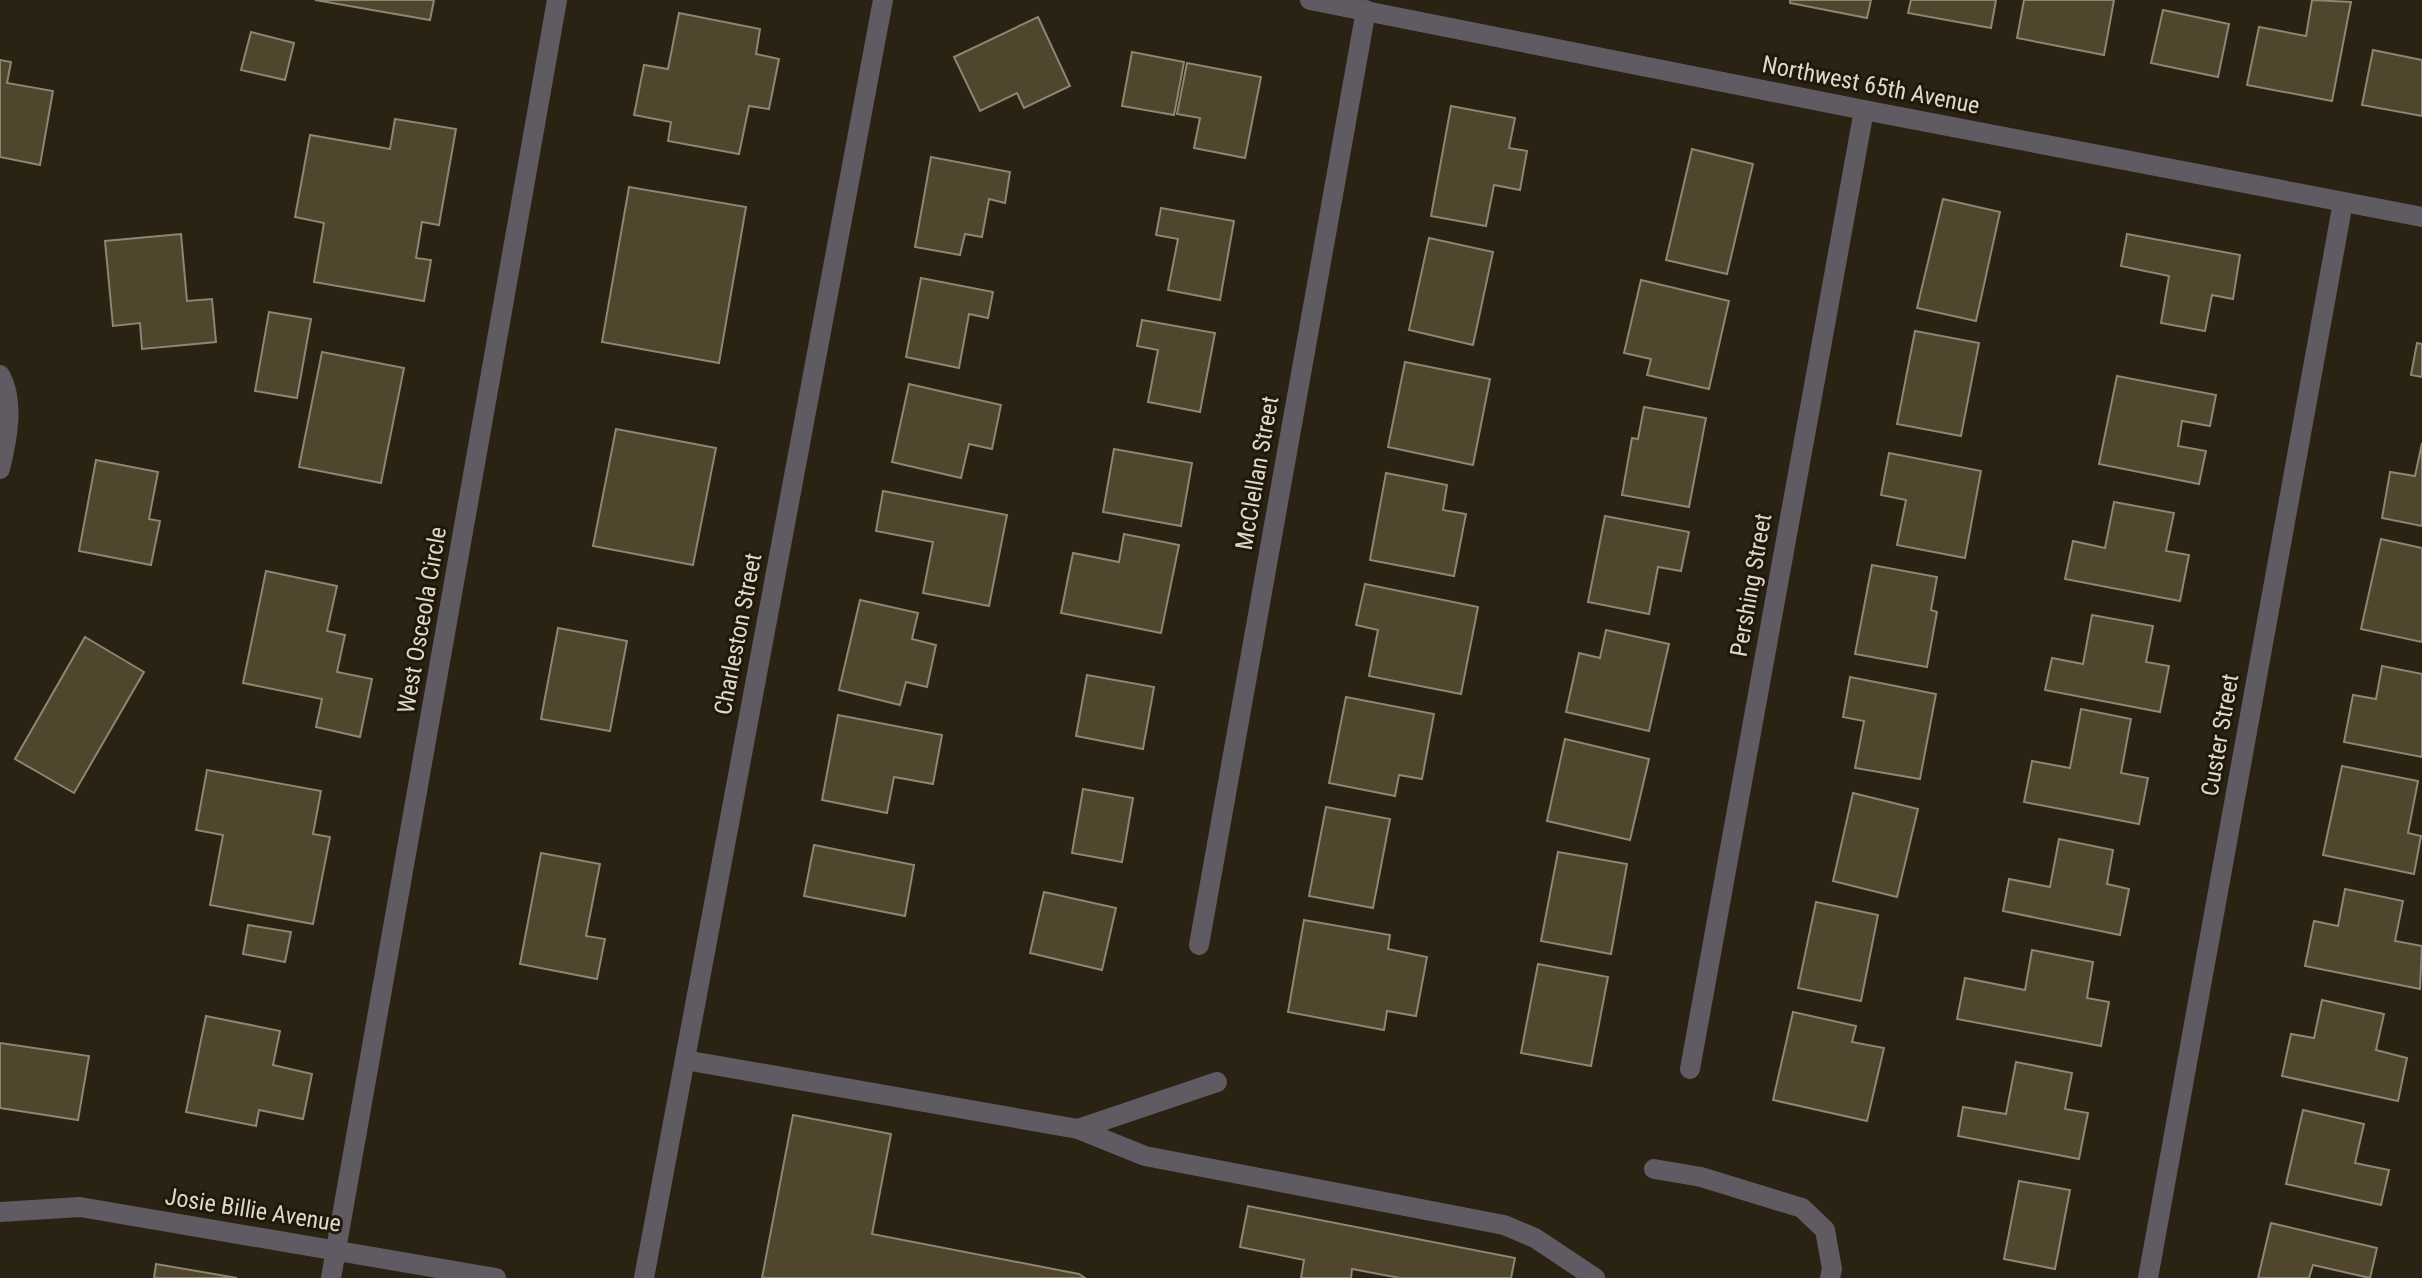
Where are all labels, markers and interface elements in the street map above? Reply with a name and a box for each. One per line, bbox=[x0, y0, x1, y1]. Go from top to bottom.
street label: Northwest 65th Avenue bbox=[1760, 50, 1982, 120]
street label: McClellan Street bbox=[1230, 394, 1284, 552]
street label: Pershing Street bbox=[1725, 511, 1777, 659]
street label: West Osceola Circle bbox=[392, 524, 452, 716]
street label: Charleston Street bbox=[709, 551, 767, 717]
street label: Custer Street bbox=[2195, 672, 2245, 798]
street label: Josie Billie Avenue bbox=[163, 1182, 343, 1238]

